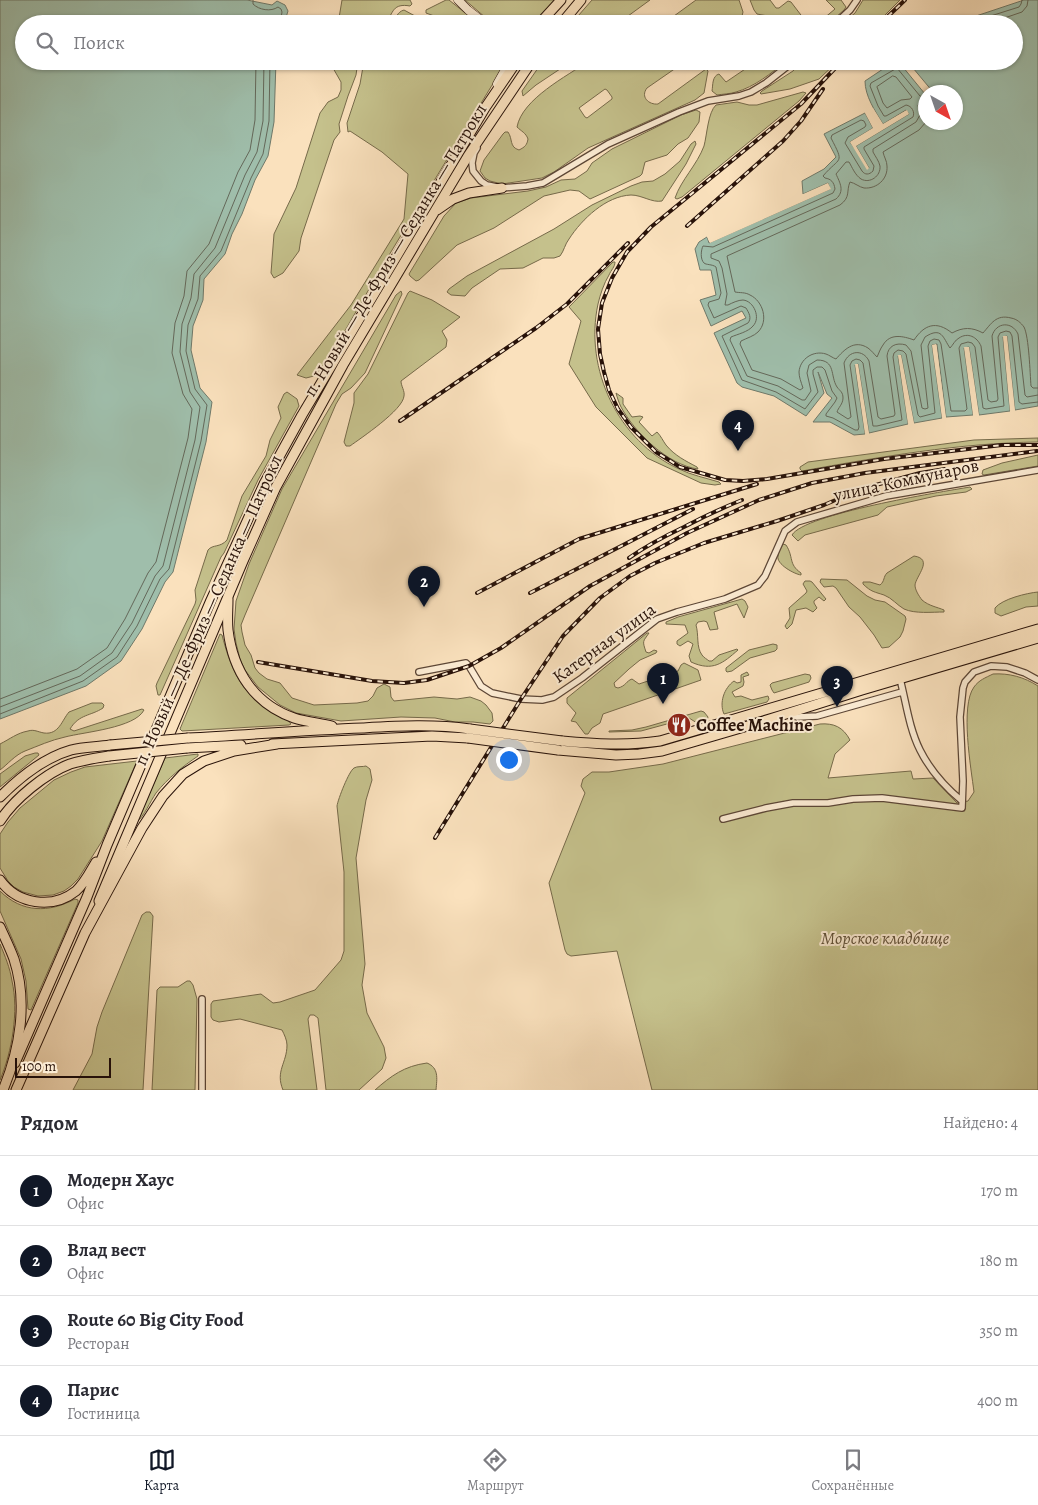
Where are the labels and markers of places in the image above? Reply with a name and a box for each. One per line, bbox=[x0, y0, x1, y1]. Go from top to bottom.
pin: 4 bbox=[722, 410, 754, 451]
pin: 2 bbox=[408, 566, 440, 607]
pin: 1 bbox=[647, 663, 679, 704]
pin: 3 bbox=[821, 666, 853, 707]
restaurant icon: Coffee Machine bbox=[666, 712, 692, 738]
place label: Coffee Machine bbox=[696, 713, 812, 737]

